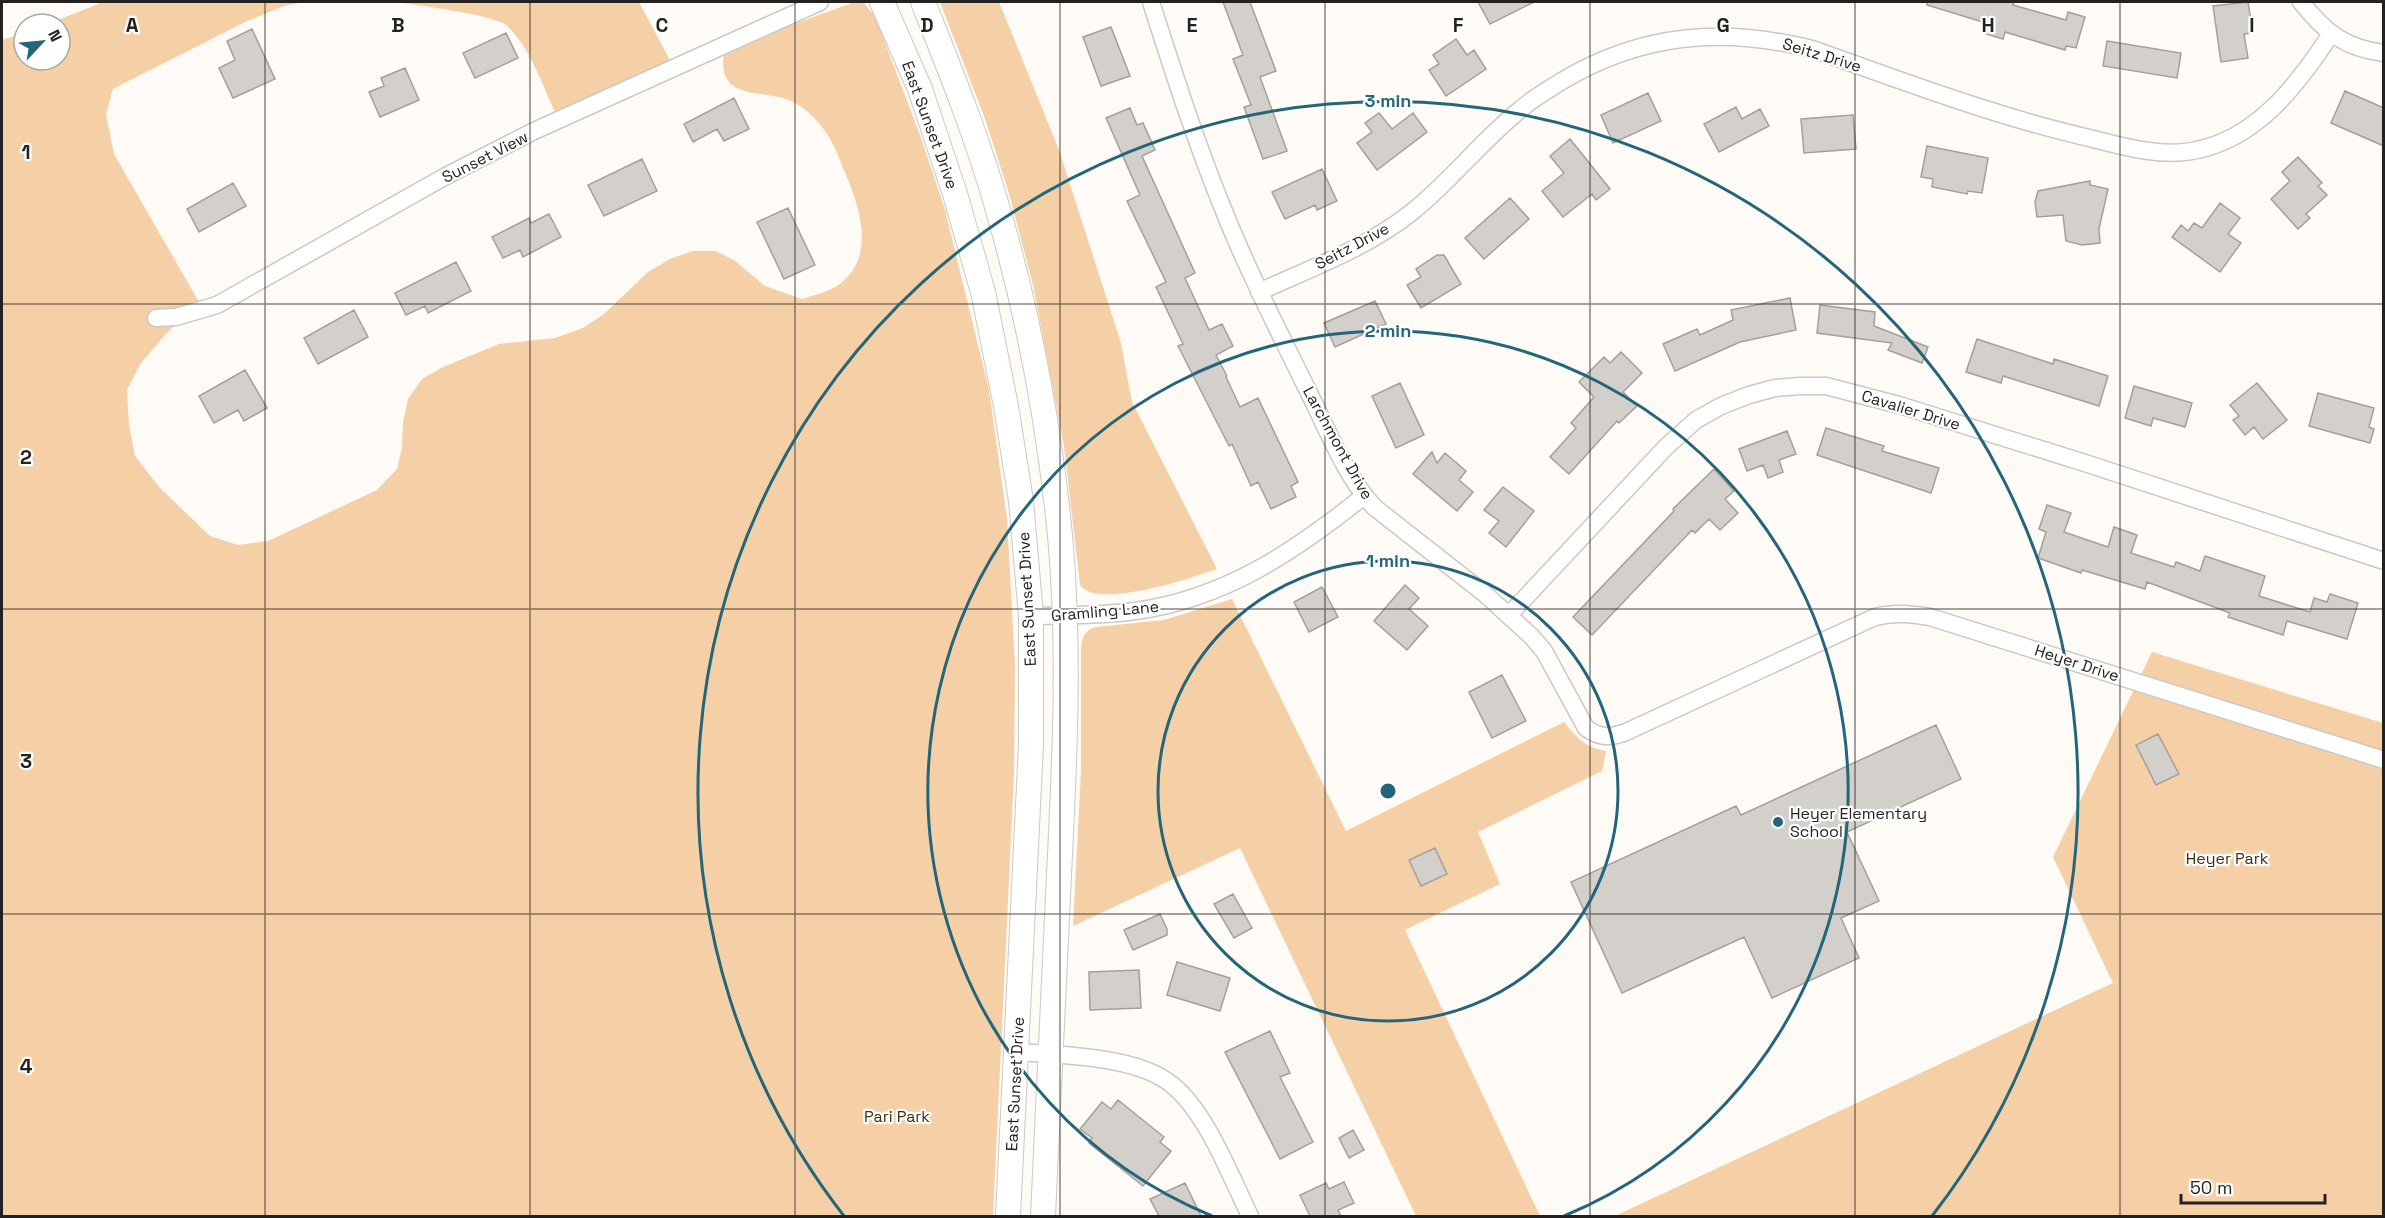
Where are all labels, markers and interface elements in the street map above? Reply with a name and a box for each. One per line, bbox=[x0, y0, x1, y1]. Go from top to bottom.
north arrow bbox=[12, 12, 72, 72]
text: A bbox=[126, 12, 139, 38]
text: B bbox=[391, 12, 405, 38]
text: C bbox=[656, 12, 669, 38]
text: D bbox=[920, 12, 934, 38]
text: E bbox=[1186, 12, 1198, 38]
text: F bbox=[1453, 12, 1464, 38]
text: G bbox=[1716, 12, 1730, 38]
text: H bbox=[1981, 12, 1995, 38]
text: I bbox=[2249, 12, 2255, 38]
text: N bbox=[43, 26, 67, 45]
street label: Seitz Drive bbox=[1780, 33, 1864, 77]
street label: East Sunset Drive bbox=[897, 58, 963, 192]
text: 3 min bbox=[1365, 89, 1411, 112]
street label: Sunset View bbox=[438, 126, 532, 188]
text: 1 bbox=[21, 139, 31, 165]
street label: Seitz Drive bbox=[1311, 218, 1393, 274]
text: 2 min bbox=[1365, 319, 1411, 342]
street label: Larchmont Drive bbox=[1298, 383, 1378, 503]
street label: Cavalier Drive bbox=[1859, 385, 1963, 435]
text: 2 bbox=[20, 444, 32, 470]
street label: East Sunset Drive bbox=[1013, 531, 1041, 667]
text: 1 min bbox=[1366, 549, 1410, 572]
street label: Gramling Lane bbox=[1050, 596, 1160, 626]
street label: Heyer Drive bbox=[2032, 639, 2122, 687]
text: 3 bbox=[20, 748, 32, 774]
centre of rings bbox=[1378, 781, 1398, 801]
place label: Heyer Elementary School bbox=[1790, 803, 1927, 842]
marker: Heyer Elementary School bbox=[1771, 815, 1785, 829]
park label: Heyer Park bbox=[2186, 848, 2269, 869]
street label: East Sunset Drive bbox=[1001, 1016, 1029, 1152]
text: 4 bbox=[20, 1053, 33, 1079]
park label: Pari Park bbox=[864, 1106, 930, 1127]
scale bar bbox=[2181, 1167, 2325, 1205]
text: 50 m bbox=[2190, 1176, 2232, 1199]

